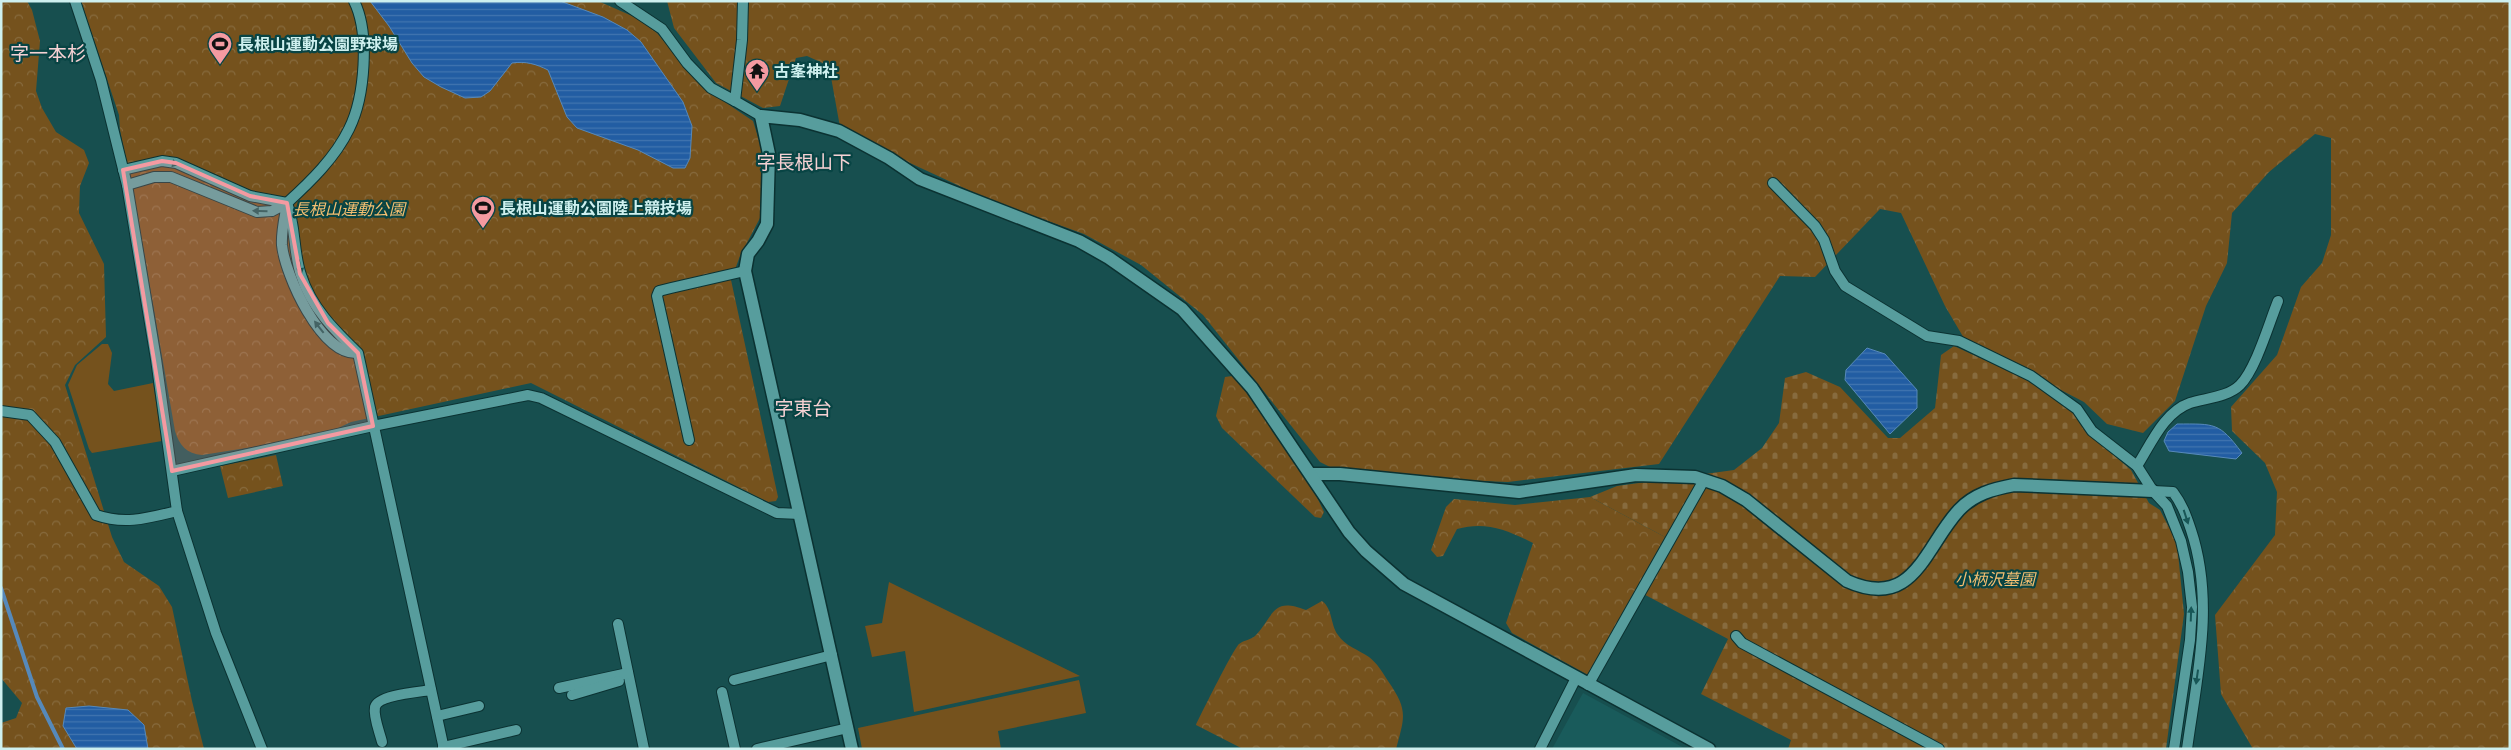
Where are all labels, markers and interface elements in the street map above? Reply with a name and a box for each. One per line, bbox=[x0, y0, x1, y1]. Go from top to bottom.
sports icon: 長根山運動公園野球場 bbox=[207, 31, 233, 65]
place label: 長根山運動公園野球場 bbox=[238, 33, 398, 55]
district label: 字一本杉 bbox=[10, 40, 86, 66]
temple icon: 古峯神社 bbox=[744, 58, 770, 92]
place label: 古峯神社 bbox=[774, 60, 838, 82]
district label: 字長根山下 bbox=[756, 149, 852, 175]
one-way arrow bbox=[163, 159, 178, 167]
sports icon: 長根山運動公園陸上競技場 bbox=[470, 195, 496, 229]
place label: 長根山運動公園陸上競技場 bbox=[500, 197, 692, 219]
park label: 長根山運動公園 bbox=[293, 198, 407, 220]
one-way arrow bbox=[252, 206, 268, 214]
one-way arrow bbox=[296, 260, 304, 276]
one-way arrow bbox=[314, 321, 325, 334]
district label: 字東台 bbox=[774, 395, 832, 421]
one-way arrow bbox=[2183, 510, 2191, 525]
park label: 小柄沢墓園 bbox=[1955, 568, 2037, 590]
one-way arrow bbox=[2187, 605, 2195, 621]
one-way arrow bbox=[2193, 669, 2201, 685]

